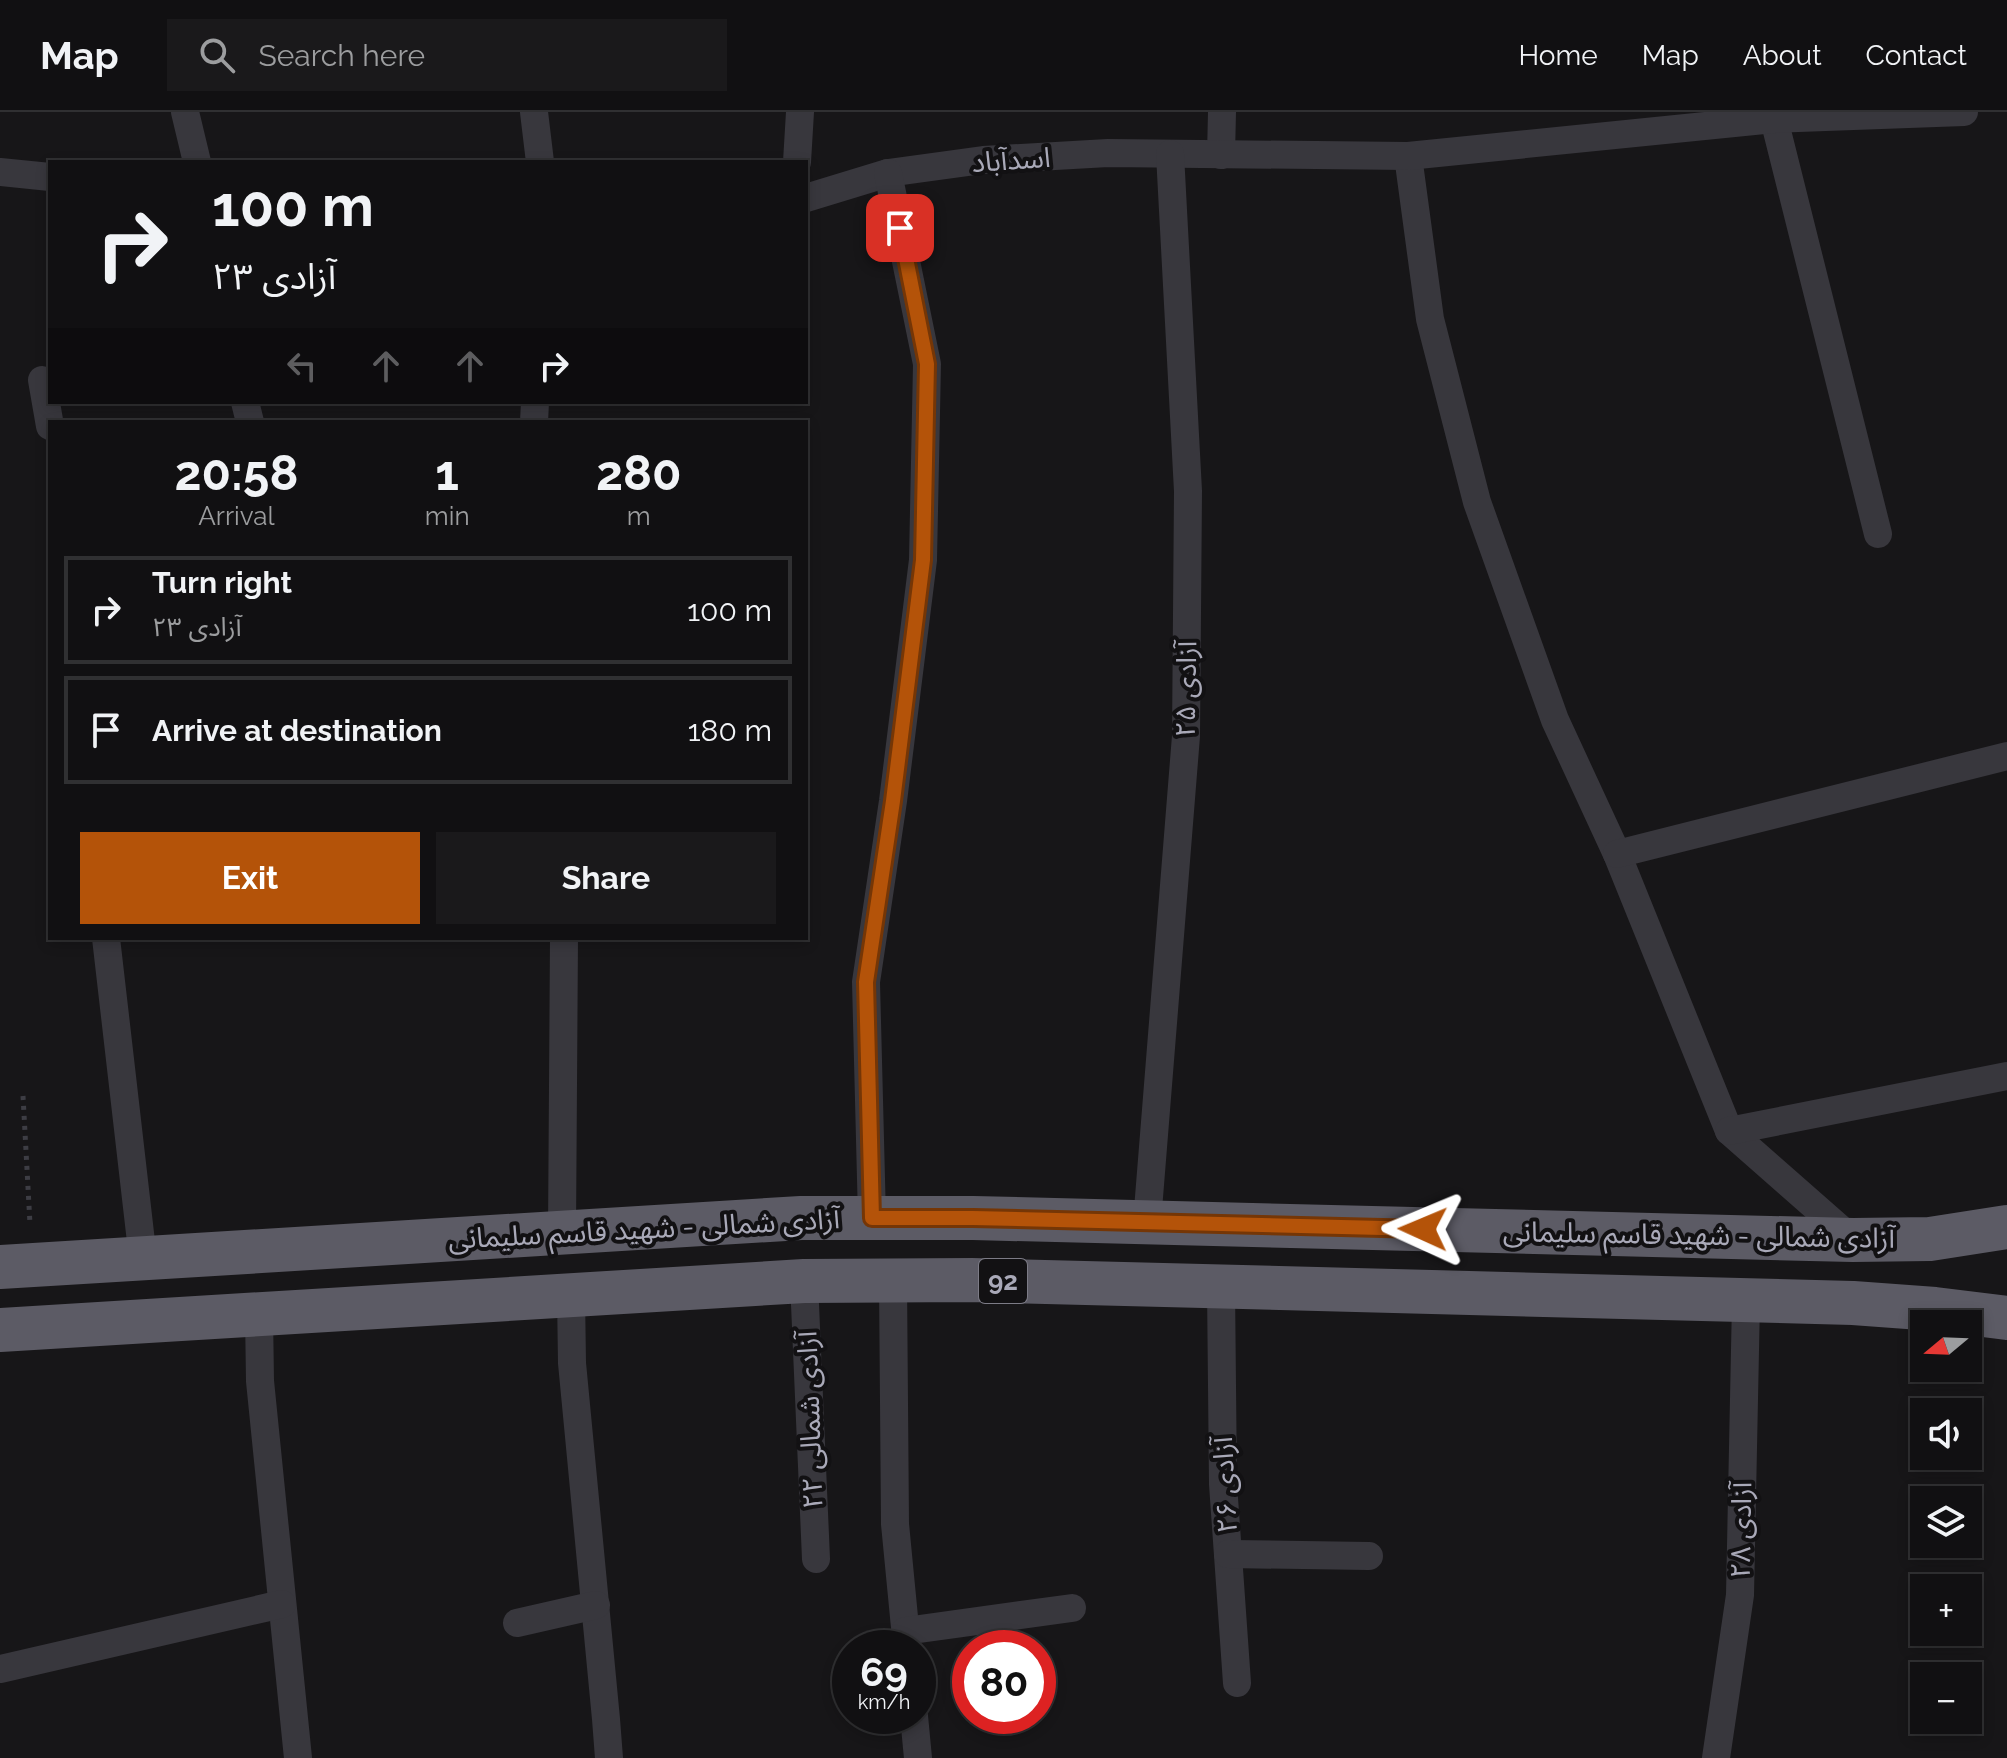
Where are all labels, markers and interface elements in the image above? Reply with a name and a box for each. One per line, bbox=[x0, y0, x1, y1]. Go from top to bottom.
search box bbox=[167, 19, 727, 91]
text: Map bbox=[40, 33, 119, 78]
icon: search bbox=[195, 33, 239, 77]
text: Search here bbox=[259, 38, 425, 73]
text: Home bbox=[1518, 39, 1598, 72]
text: Map bbox=[1642, 39, 1699, 72]
text: About bbox=[1743, 39, 1822, 72]
text: Contact bbox=[1866, 39, 1967, 72]
street label: اسدآباد bbox=[970, 141, 1052, 179]
text: 100 m bbox=[212, 173, 374, 239]
icon: right bbox=[80, 192, 184, 296]
pin bbox=[866, 194, 934, 262]
icon: arrive bbox=[878, 206, 922, 250]
text: آزادی ۲۳ bbox=[212, 255, 336, 297]
icon: left bbox=[280, 344, 324, 388]
icon: ahead bbox=[364, 344, 408, 388]
icon: ahead bbox=[448, 344, 492, 388]
icon: right bbox=[532, 344, 576, 388]
text: 20:58 bbox=[174, 445, 298, 501]
text: 1 bbox=[435, 445, 459, 501]
text: 280 bbox=[596, 445, 682, 501]
text: Arrival bbox=[198, 501, 275, 531]
text: min bbox=[425, 501, 470, 531]
text: m bbox=[627, 501, 651, 531]
text: Turn right bbox=[152, 565, 292, 600]
icon: right bbox=[84, 588, 128, 632]
text: 100 m bbox=[687, 593, 772, 628]
text: آزادی ۲۳ bbox=[152, 612, 242, 642]
street label: آزادی ۲۵ bbox=[1169, 639, 1203, 738]
icon: arrive bbox=[84, 708, 128, 752]
text: Arrive at destination bbox=[152, 713, 442, 748]
text: 180 m bbox=[688, 713, 772, 748]
button: Exit bbox=[80, 832, 420, 924]
button: Share bbox=[436, 832, 776, 924]
position arrow bbox=[1381, 1187, 1465, 1271]
street label: آزادی شمالی - شهید قاسم سلیمانی bbox=[447, 1202, 843, 1261]
street label: آزادی شمالی - شهید قاسم سلیمانی bbox=[1503, 1215, 1897, 1260]
road number: 92 bbox=[979, 1259, 1027, 1303]
north arrow bbox=[1910, 1310, 1982, 1382]
map controls bbox=[1910, 1310, 1982, 1734]
street label: آزادی شمالی ۲۲ bbox=[790, 1329, 830, 1510]
button: sound bbox=[1910, 1398, 1982, 1470]
street label: آزادی ۲۶ bbox=[1206, 1434, 1244, 1534]
street label: آزادی ۲۸ bbox=[1724, 1480, 1758, 1579]
button: layers bbox=[1910, 1486, 1982, 1558]
button: + bbox=[1910, 1574, 1982, 1646]
speed limit sign: 80 bbox=[952, 1630, 1056, 1734]
text: 69 bbox=[860, 1648, 908, 1695]
button: − bbox=[1910, 1662, 1982, 1734]
text: km/h bbox=[858, 1690, 910, 1714]

